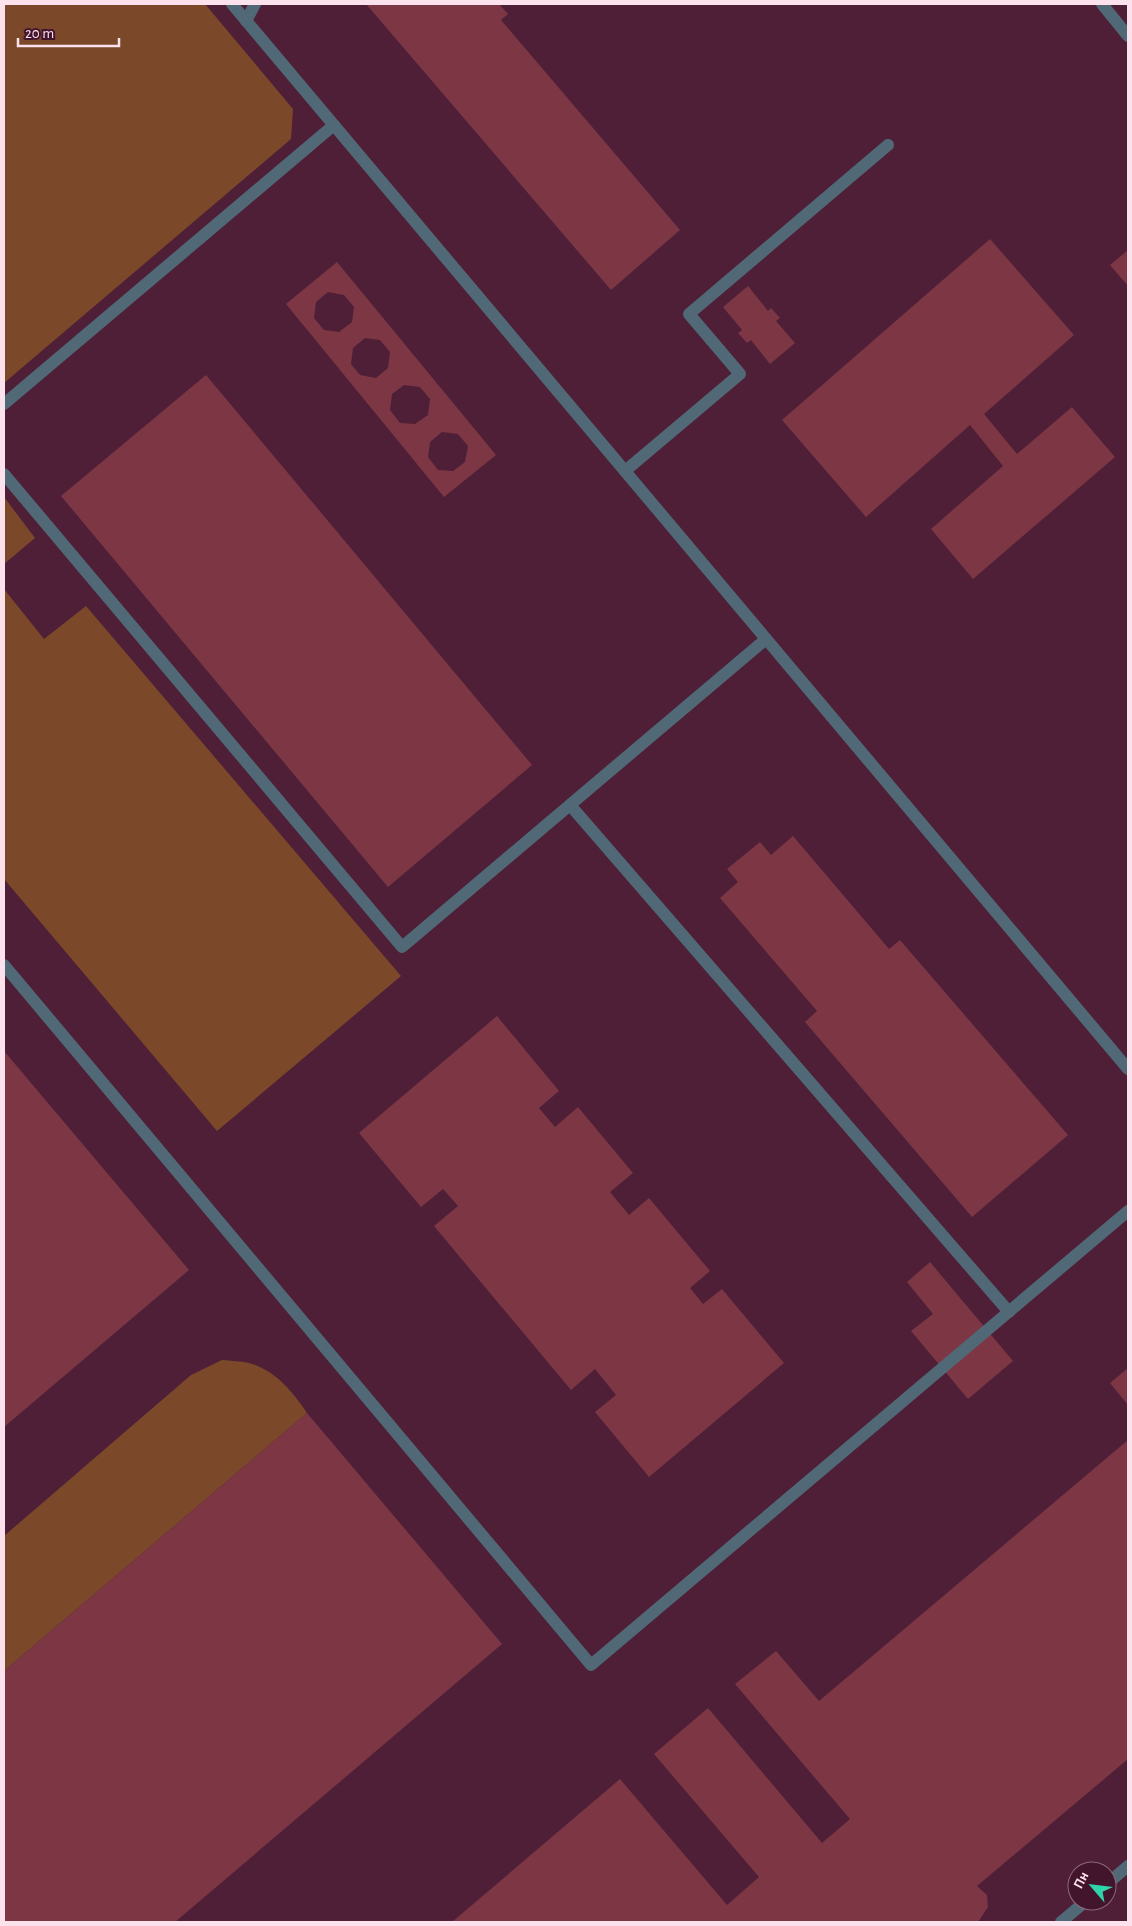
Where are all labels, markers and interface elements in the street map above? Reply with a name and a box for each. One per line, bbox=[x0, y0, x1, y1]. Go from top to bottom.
scale bar bbox=[18, 15, 119, 47]
text: 20 m bbox=[25, 26, 54, 41]
north arrow bbox=[1067, 1861, 1117, 1911]
text: Пн bbox=[1071, 1870, 1092, 1891]

